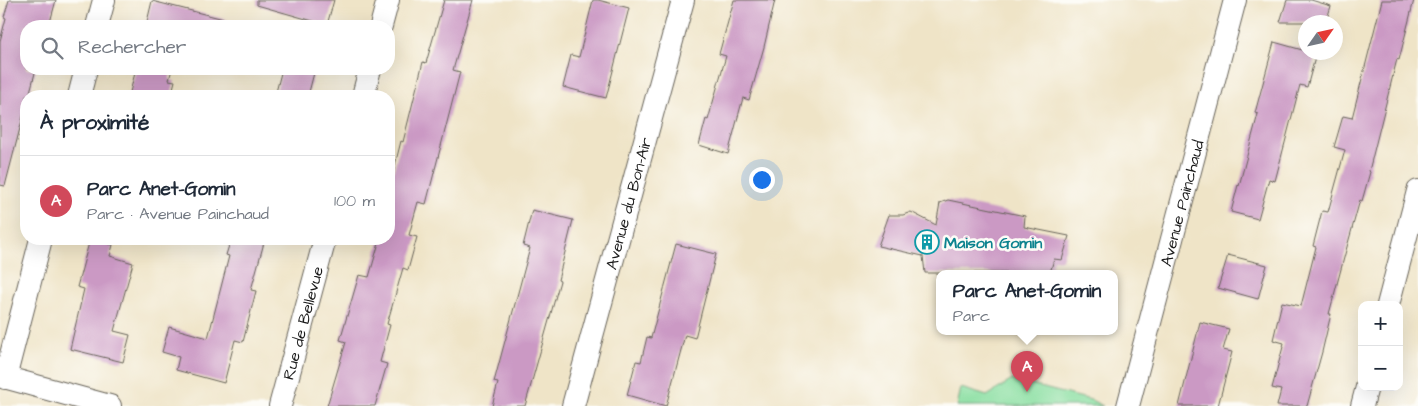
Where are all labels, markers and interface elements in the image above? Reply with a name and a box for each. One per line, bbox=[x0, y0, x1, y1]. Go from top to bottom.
north arrow bbox=[1298, 15, 1343, 60]
search box bbox=[20, 20, 395, 75]
icon: search bbox=[38, 34, 66, 62]
text: Rechercher bbox=[78, 34, 186, 61]
text: À proximité bbox=[40, 108, 149, 137]
street label: Avenue du Bon-Air bbox=[600, 135, 657, 272]
street label: Avenue Painchaud bbox=[1155, 138, 1210, 269]
your location bbox=[749, 167, 775, 193]
text: Parc Anet-Gomin bbox=[87, 176, 235, 203]
text: A bbox=[51, 190, 61, 212]
text: 100 m bbox=[334, 190, 375, 212]
text: Parc · Avenue Painchaud bbox=[87, 203, 269, 225]
building icon: Maison Gomin bbox=[914, 229, 940, 255]
place label: Maison Gomin bbox=[944, 232, 1042, 254]
street label: Rue de Bellevue bbox=[278, 264, 329, 382]
popup bbox=[936, 270, 1118, 335]
text: Parc Anet-Gomin bbox=[953, 278, 1101, 305]
map controls bbox=[1358, 301, 1403, 391]
button: + bbox=[1358, 301, 1403, 346]
text: Parc bbox=[953, 305, 990, 327]
button: − bbox=[1358, 346, 1403, 391]
pin: A bbox=[1011, 351, 1043, 392]

